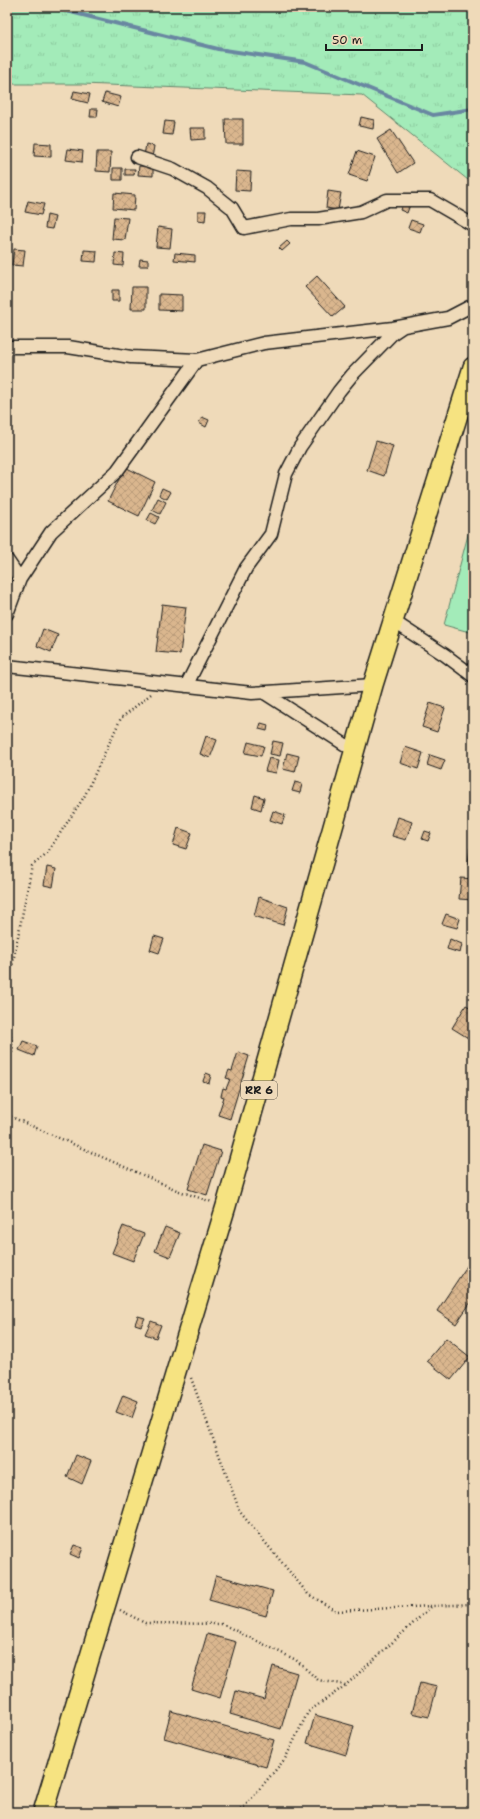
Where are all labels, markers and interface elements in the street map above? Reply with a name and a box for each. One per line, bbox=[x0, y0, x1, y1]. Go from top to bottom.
scale bar bbox=[326, 26, 422, 52]
text: 50 m bbox=[332, 32, 362, 48]
road number: RR 6 bbox=[241, 1081, 277, 1099]

